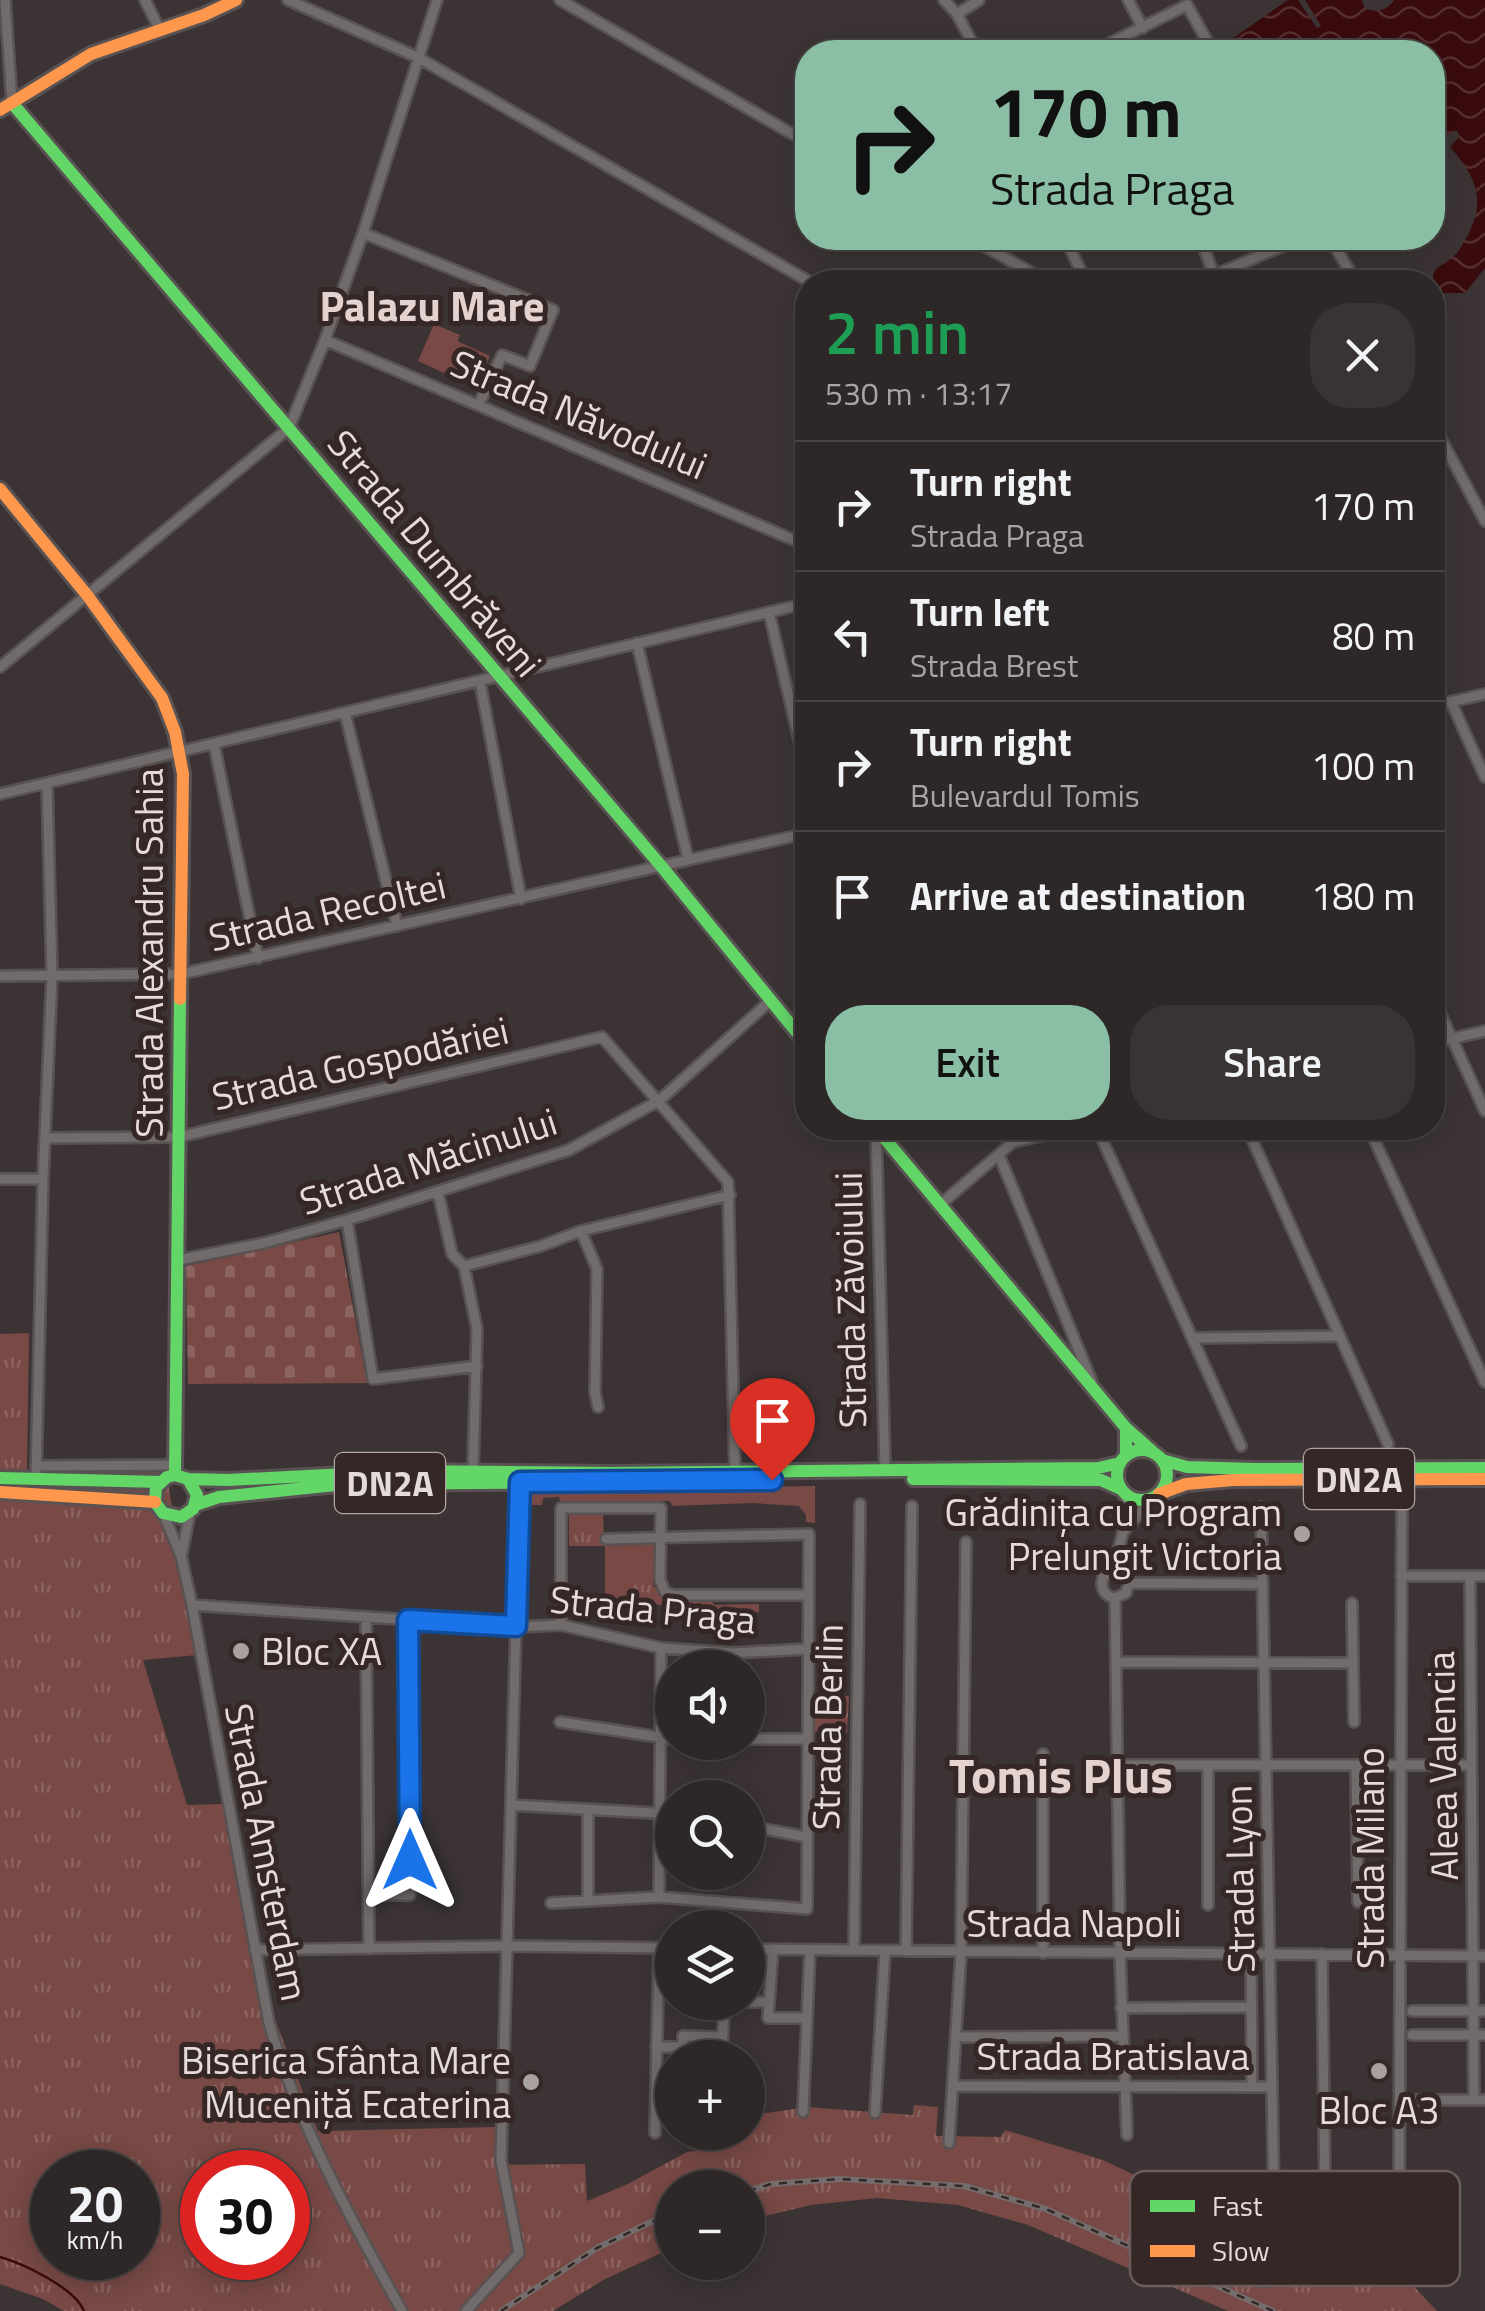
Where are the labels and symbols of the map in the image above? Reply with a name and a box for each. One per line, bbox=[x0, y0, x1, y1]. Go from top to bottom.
district label: Palazu Mare bbox=[320, 273, 544, 337]
street label: Strada Năvodului bbox=[442, 334, 716, 494]
street label: Strada Dumbrăveni bbox=[314, 417, 556, 689]
street label: Strada Alexandru Sahia bbox=[120, 768, 178, 1138]
street label: Strada Recoltei bbox=[203, 856, 451, 966]
street label: Strada Gospodăriei bbox=[206, 1001, 514, 1125]
street label: Strada Măcinului bbox=[292, 1092, 564, 1230]
street label: Strada Zăvoiului bbox=[819, 1171, 881, 1429]
pin bbox=[730, 1378, 815, 1481]
road number: DN2A bbox=[1304, 1449, 1414, 1509]
road number: DN2A bbox=[335, 1453, 445, 1513]
place label: Grădinița cu Program Prelungit Victoria bbox=[944, 1483, 1282, 1585]
marker: Grădinița cu Program Prelungit Victoria bbox=[1291, 1523, 1313, 1545]
street label: Strada Praga bbox=[547, 1569, 759, 1649]
place label: Bloc XA bbox=[261, 1622, 382, 1680]
street label: Strada Berlin bbox=[796, 1623, 858, 1831]
marker: Bloc XA bbox=[230, 1640, 252, 1662]
street label: Aleea Valencia bbox=[1411, 1651, 1473, 1881]
street label: Strada Amsterdam bbox=[210, 1699, 324, 2005]
district label: Tomis Plus bbox=[949, 1739, 1173, 1812]
street label: Strada Milano bbox=[1341, 1747, 1399, 1969]
street label: Strada Lyon bbox=[1208, 1784, 1270, 1974]
position arrow bbox=[358, 1808, 462, 1912]
street label: Strada Napoli bbox=[966, 1894, 1182, 1952]
street label: Strada Bratislava bbox=[977, 2027, 1249, 2085]
place label: Biserica Sfânta Mare Muceniță Ecaterina bbox=[181, 2031, 511, 2133]
marker: Bloc A3 bbox=[1368, 2060, 1390, 2082]
marker: Biserica Sfânta Mare Muceniță Ecaterina bbox=[520, 2071, 542, 2093]
place label: Bloc A3 bbox=[1318, 2081, 1440, 2139]
speed limit sign: 30 bbox=[180, 2150, 310, 2280]
legend bbox=[1130, 2171, 1460, 2286]
text: Fast bbox=[1212, 2184, 1263, 2227]
text: Slow bbox=[1212, 2229, 1270, 2272]

